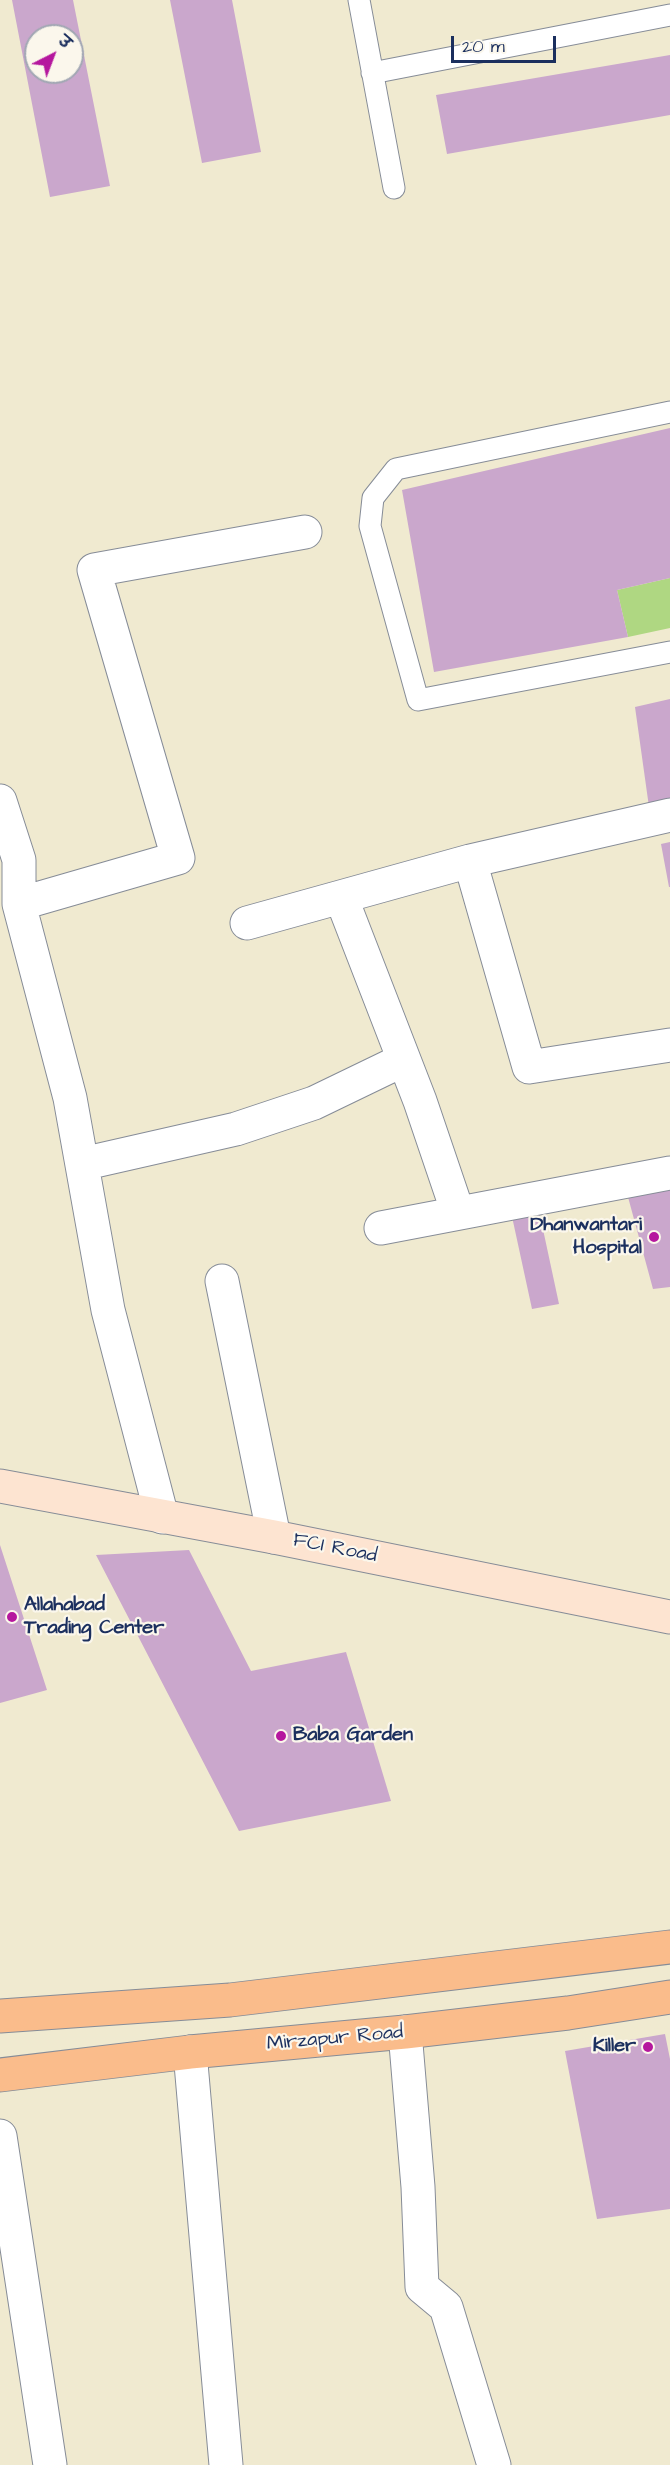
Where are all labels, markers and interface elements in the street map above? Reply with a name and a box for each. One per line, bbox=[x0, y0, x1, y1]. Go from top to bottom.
north arrow bbox=[24, 24, 84, 84]
scale bar bbox=[454, 24, 559, 62]
text: उ bbox=[53, 30, 76, 54]
text: 20 m bbox=[462, 34, 505, 59]
place label: Dhanwantari Hospital bbox=[530, 1214, 642, 1261]
marker: Dhanwantari Hospital bbox=[647, 1230, 661, 1244]
street label: FCI Road bbox=[291, 1529, 379, 1569]
place label: Allahabad Trading Center bbox=[24, 1594, 164, 1641]
marker: Allahabad Trading Center bbox=[5, 1610, 19, 1624]
place label: Baba Garden bbox=[293, 1724, 413, 1748]
marker: Baba Garden bbox=[274, 1729, 288, 1743]
street label: Mirzapur Road bbox=[266, 2021, 404, 2057]
place label: Killer bbox=[593, 2035, 636, 2059]
marker: Killer bbox=[641, 2040, 655, 2054]

